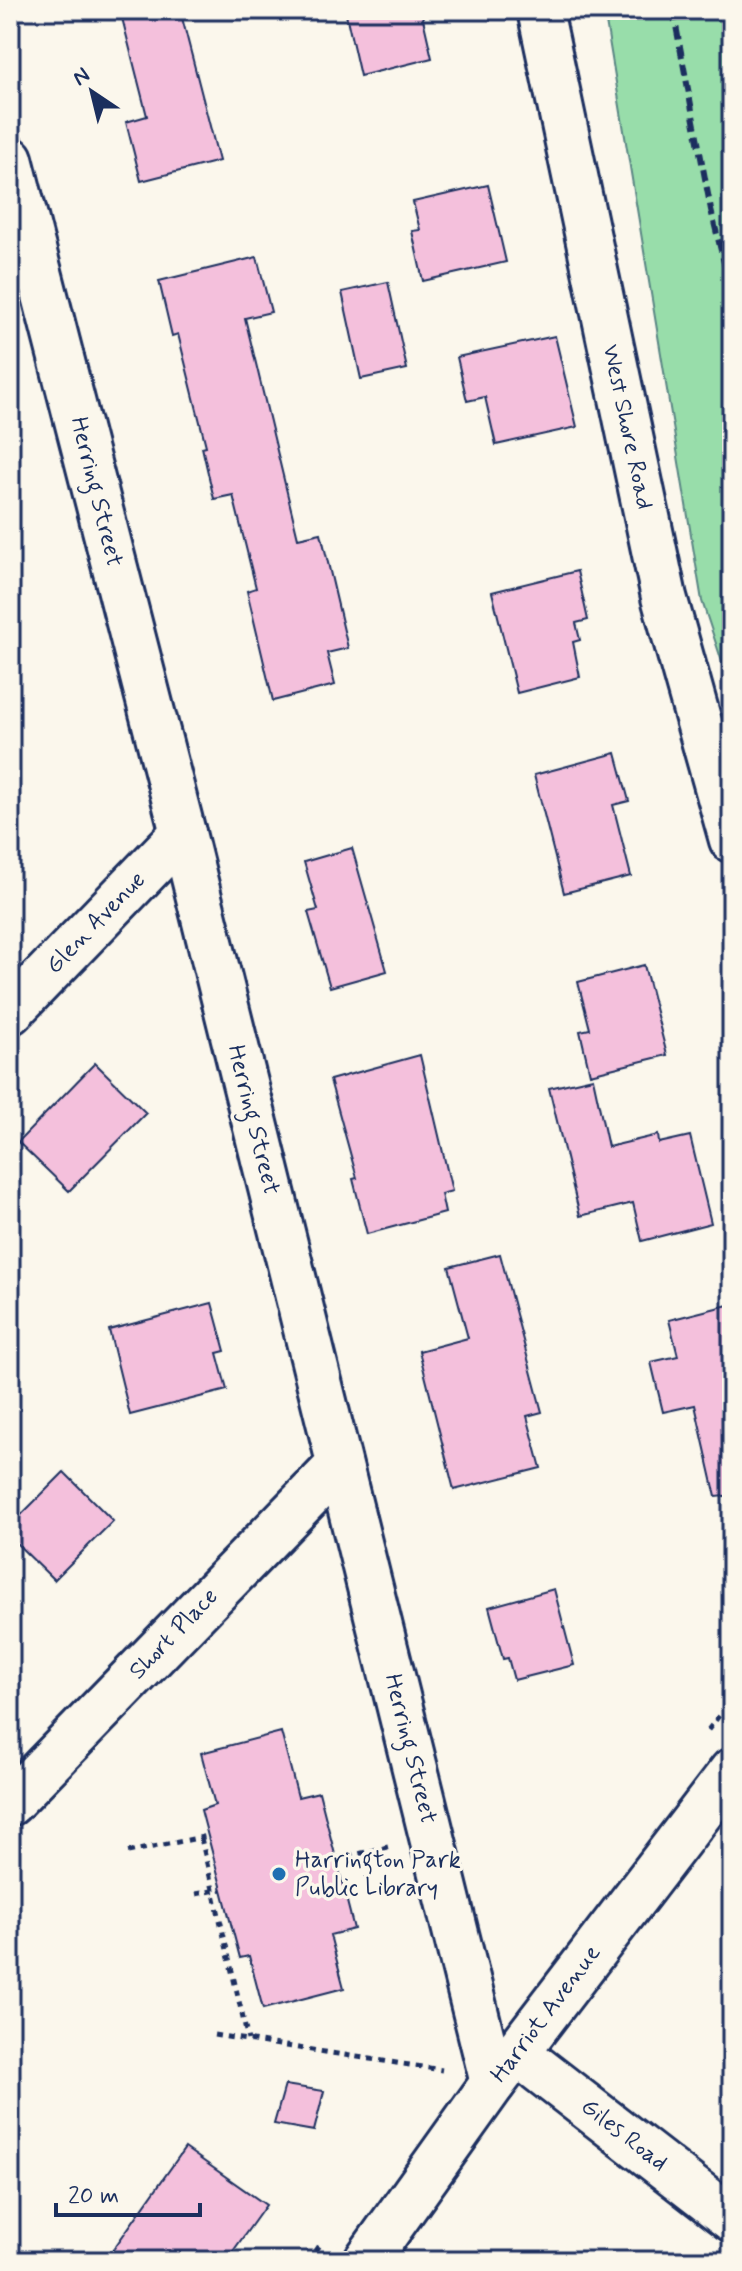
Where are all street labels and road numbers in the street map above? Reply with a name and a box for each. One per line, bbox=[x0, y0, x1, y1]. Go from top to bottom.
street label: West Shore Road bbox=[594, 342, 660, 512]
street label: Herring Street bbox=[59, 414, 130, 571]
street label: Glen Avenue bbox=[39, 865, 153, 981]
street label: Herring Street bbox=[216, 1042, 287, 1199]
street label: Short Place bbox=[123, 1582, 225, 1686]
street label: Herring Street bbox=[373, 1671, 444, 1828]
street label: Harriot Avenue bbox=[484, 1939, 608, 2089]
street label: Giles Road bbox=[574, 2091, 674, 2179]

